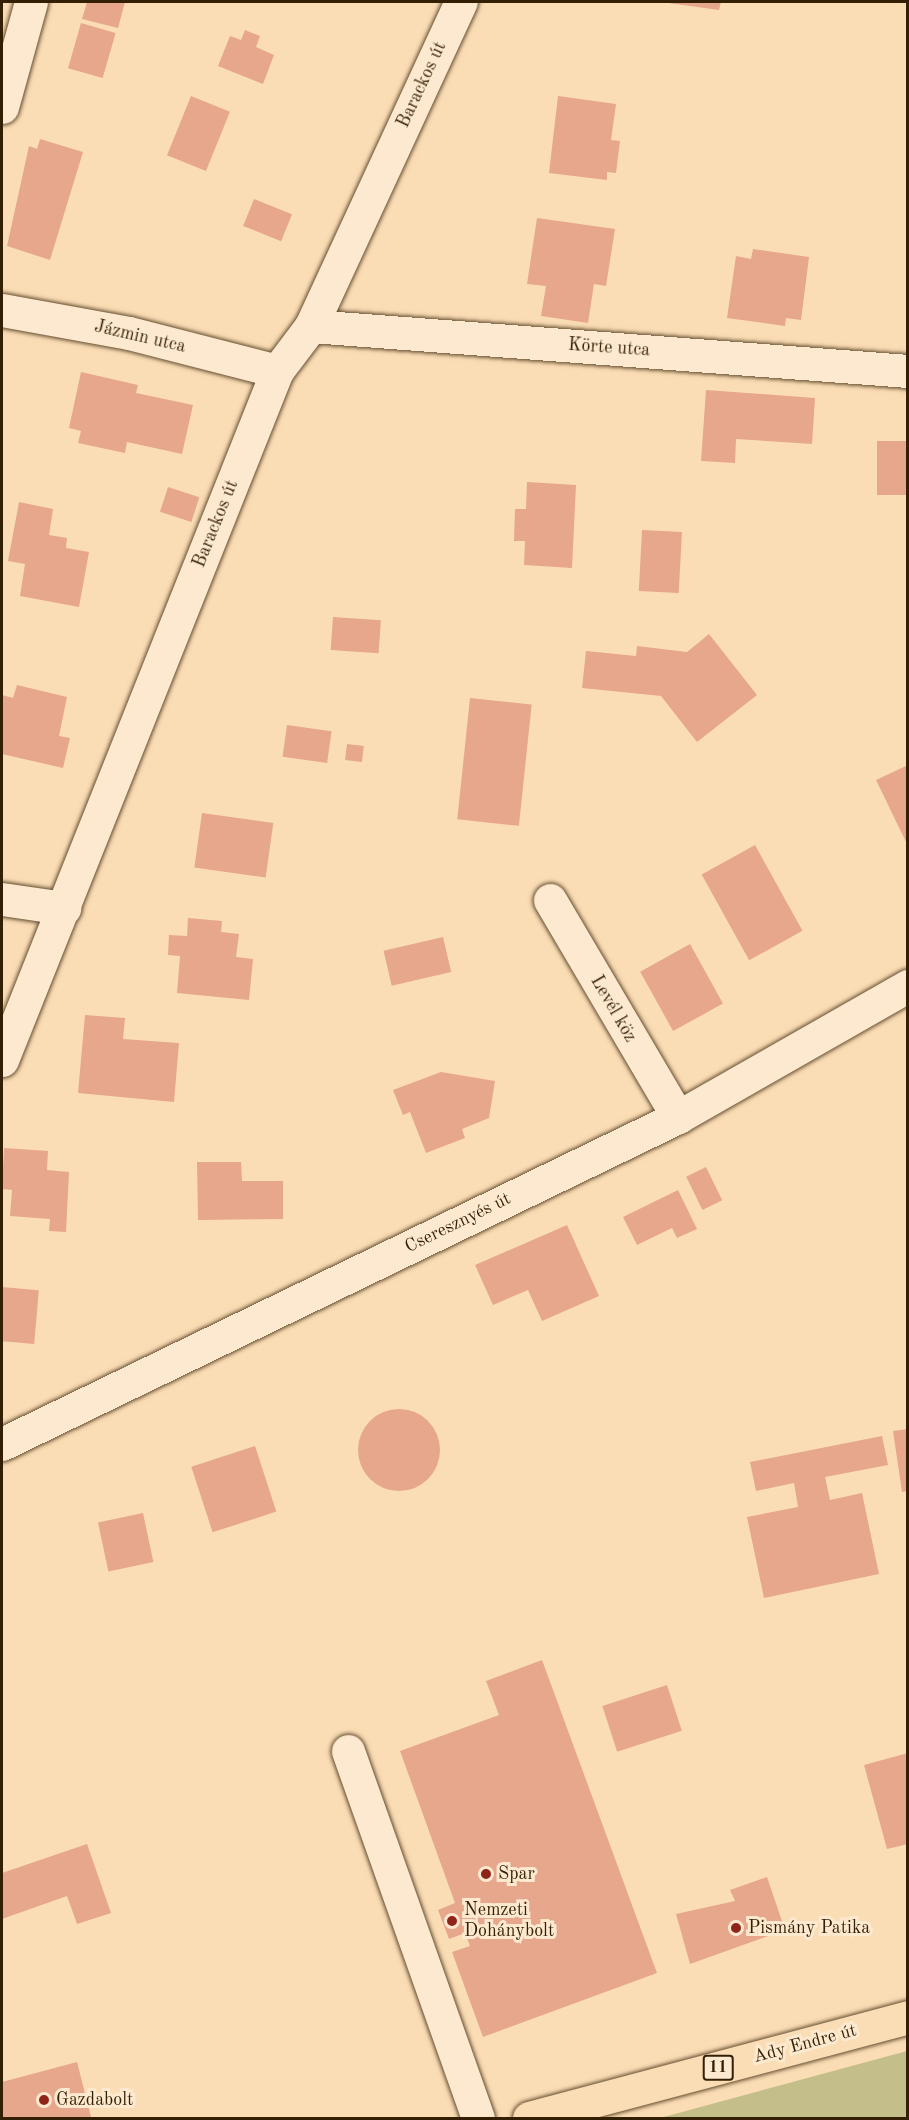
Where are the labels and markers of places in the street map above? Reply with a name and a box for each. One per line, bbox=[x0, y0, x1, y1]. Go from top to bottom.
place label: Spar bbox=[498, 1863, 535, 1885]
marker: Spar bbox=[479, 1867, 493, 1881]
place label: Nemzeti Dohánybolt bbox=[464, 1900, 554, 1942]
marker: Nemzeti Dohánybolt bbox=[445, 1914, 459, 1928]
place label: Pismány Patika bbox=[748, 1917, 870, 1939]
marker: Pismány Patika bbox=[729, 1921, 743, 1935]
place label: Gazdabolt bbox=[56, 2089, 133, 2111]
marker: Gazdabolt bbox=[37, 2093, 51, 2107]

